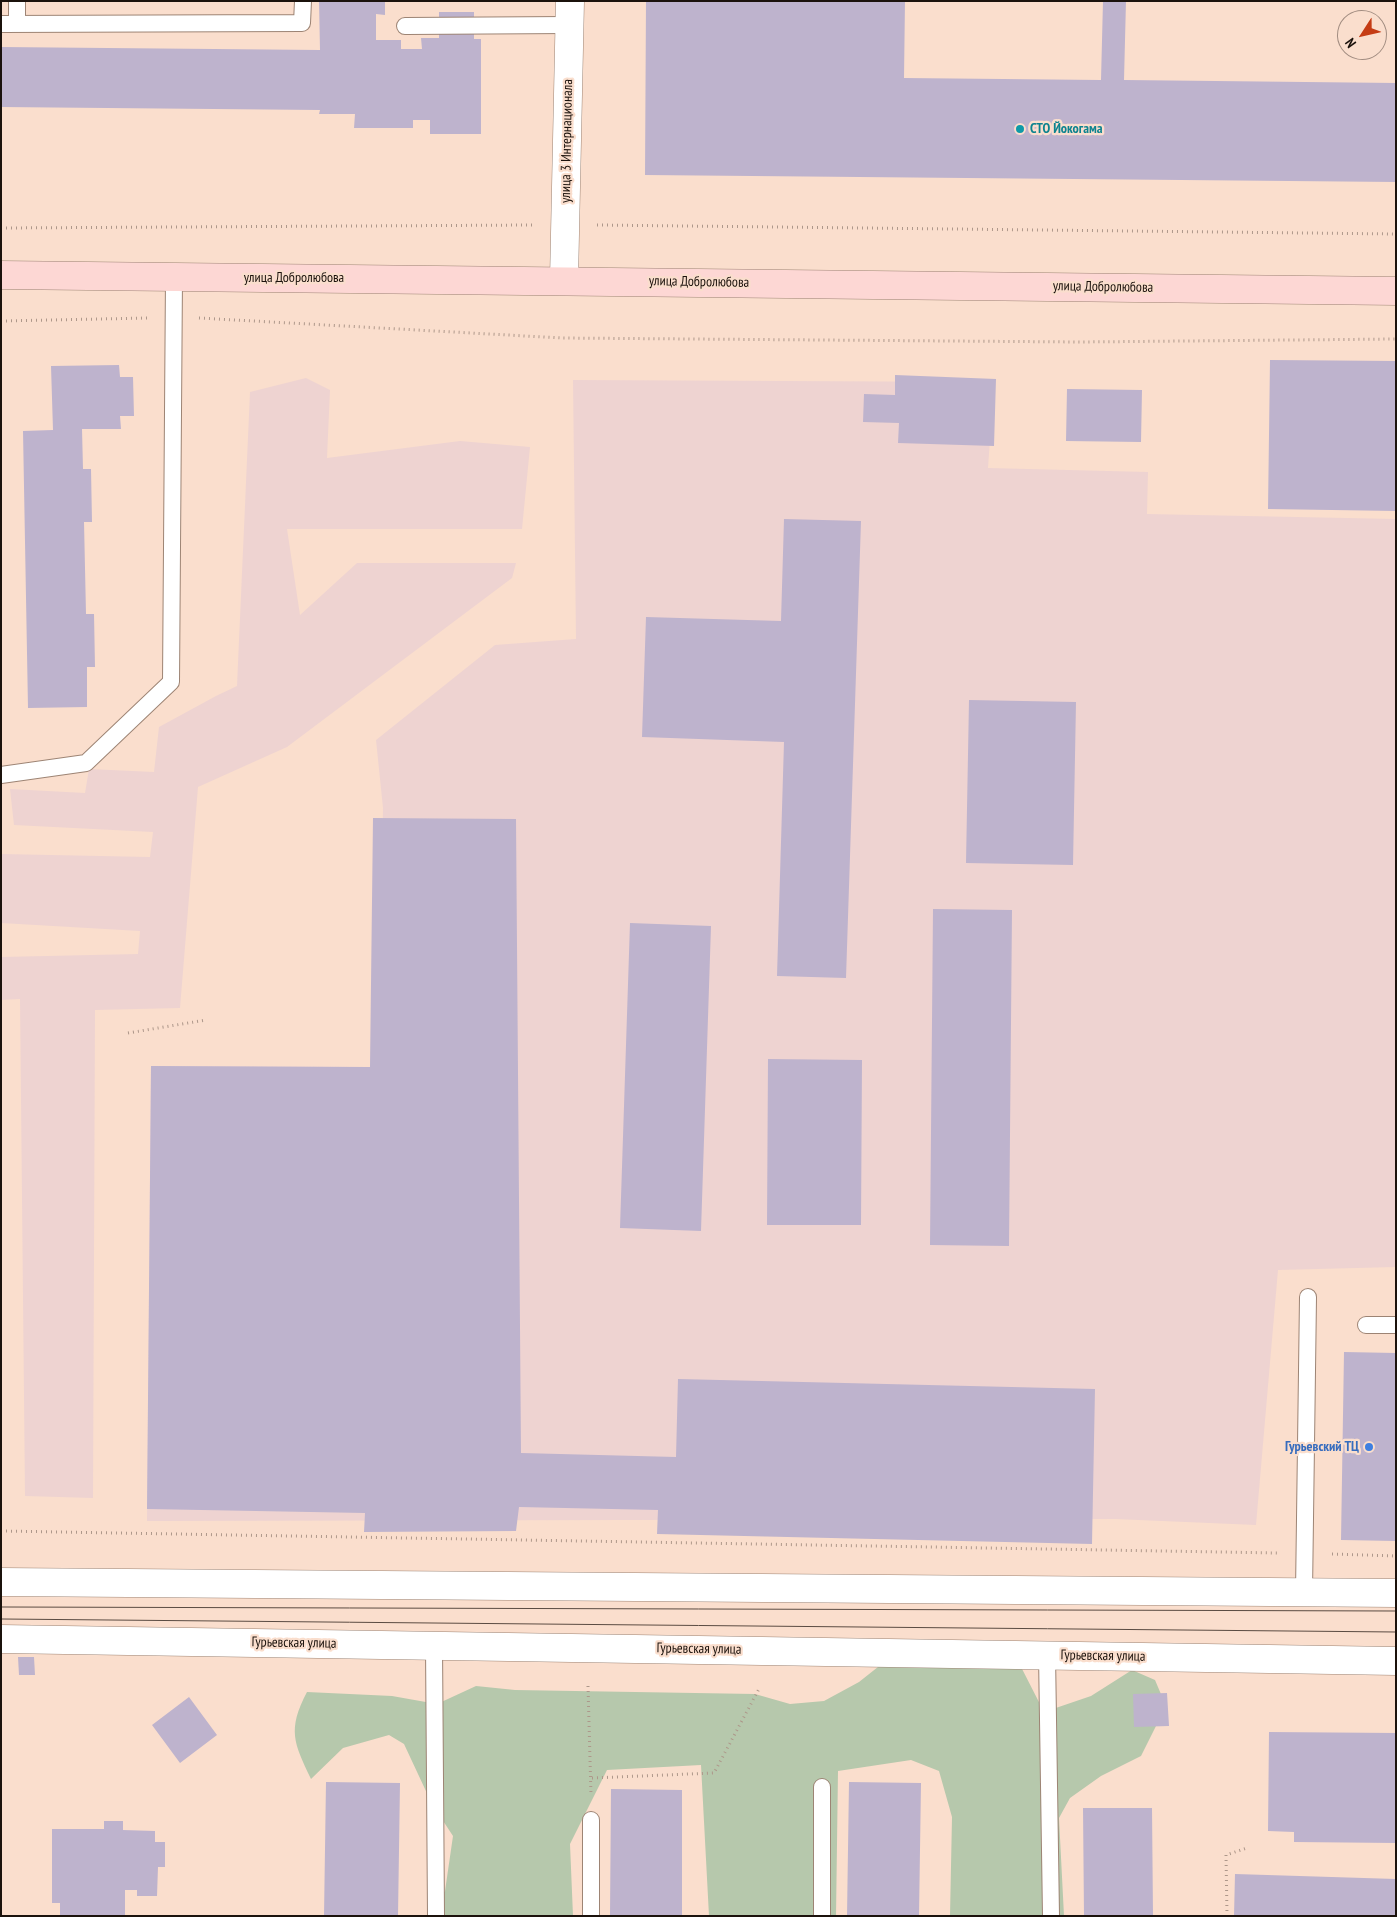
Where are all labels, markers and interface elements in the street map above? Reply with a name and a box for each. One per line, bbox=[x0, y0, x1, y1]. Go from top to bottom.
north arrow bbox=[1337, 10, 1387, 60]
text: N bbox=[1341, 35, 1360, 51]
street label: улица 3 Интернационала bbox=[558, 79, 576, 203]
place label: СТО Йокогама bbox=[1030, 121, 1102, 137]
marker: СТО Йокогама bbox=[1014, 123, 1026, 135]
street label: улица Добролюбова bbox=[244, 270, 344, 286]
street label: улица Добролюбова bbox=[649, 273, 749, 291]
street label: улица Добролюбова bbox=[1053, 278, 1153, 296]
place label: Гурьевский ТЦ bbox=[1285, 1439, 1359, 1455]
marker: Гурьевский ТЦ bbox=[1363, 1441, 1375, 1453]
street label: Гурьевская улица bbox=[251, 1634, 337, 1652]
street label: Гурьевская улица bbox=[656, 1640, 742, 1658]
street label: Гурьевская улица bbox=[1060, 1647, 1146, 1665]

